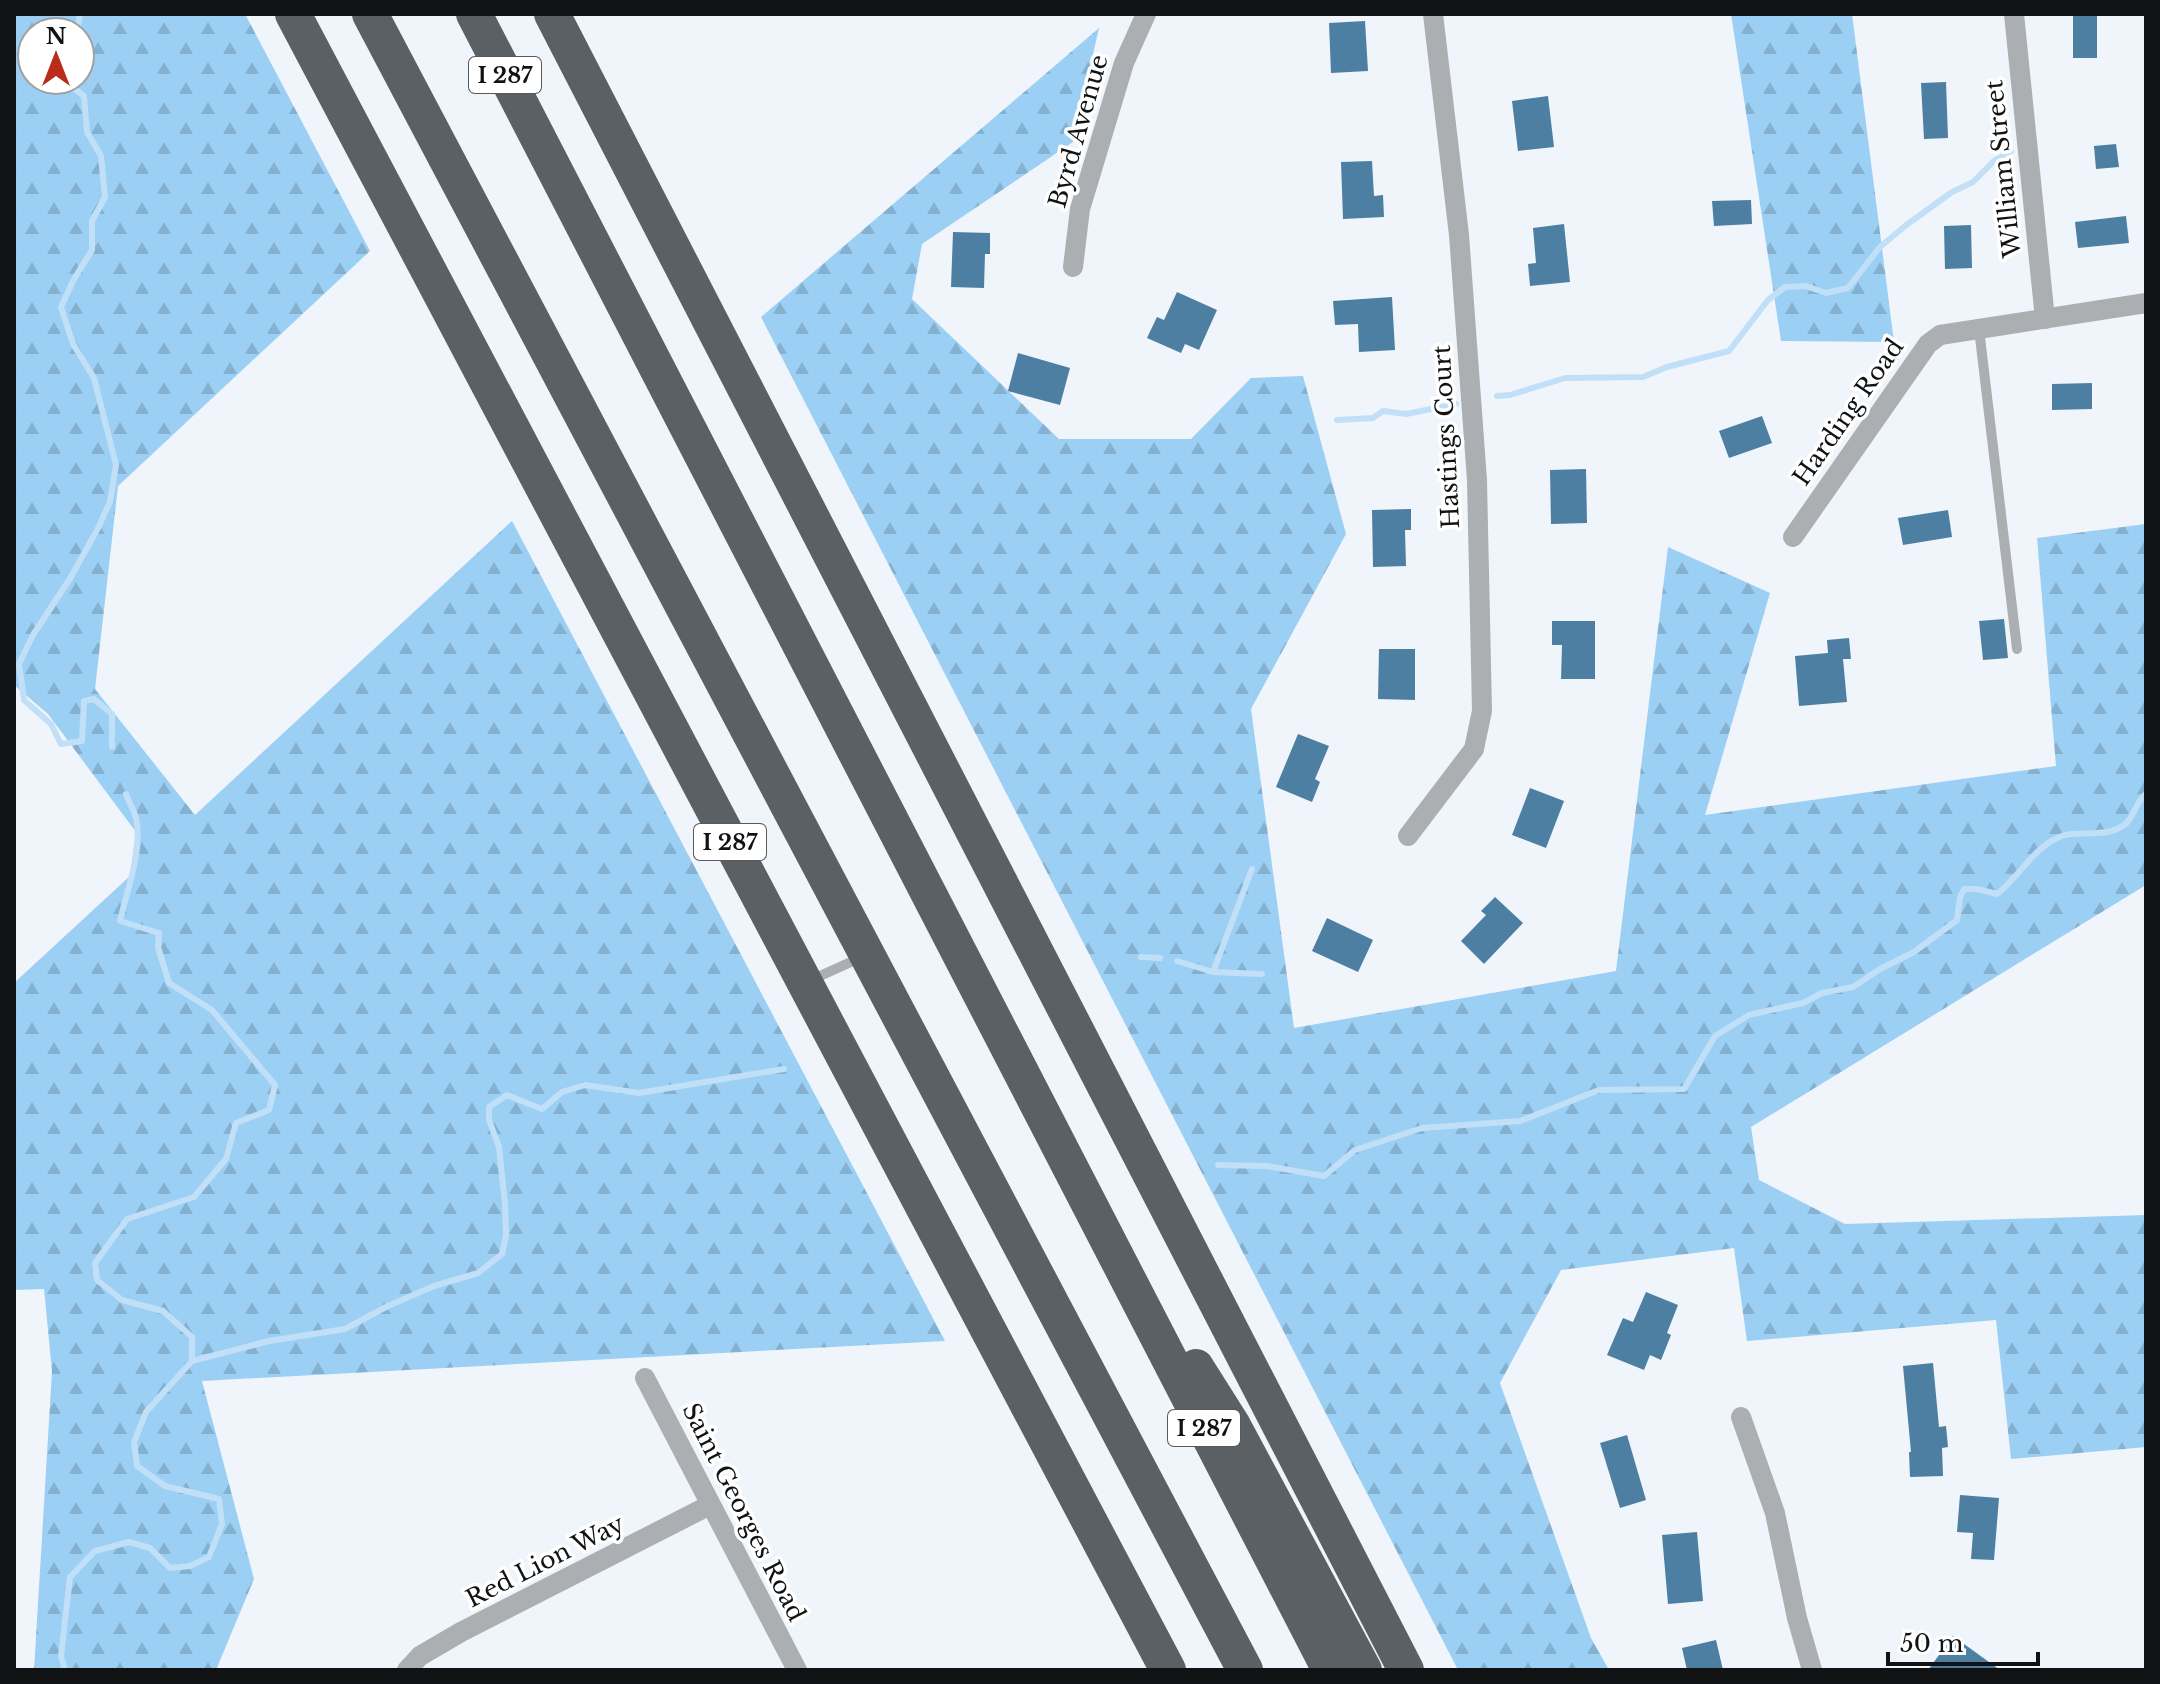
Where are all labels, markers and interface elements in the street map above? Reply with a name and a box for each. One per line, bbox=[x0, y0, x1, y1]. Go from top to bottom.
north arrow bbox=[16, 16, 96, 96]
text: N bbox=[46, 23, 67, 50]
street label: Byrd Avenue bbox=[1042, 51, 1114, 211]
road number: I 287 bbox=[469, 57, 541, 93]
street label: William Street bbox=[1979, 79, 2027, 260]
street label: Harding Road bbox=[1787, 333, 1909, 491]
street label: Hastings Court bbox=[1427, 344, 1465, 530]
road number: I 287 bbox=[694, 824, 766, 860]
street label: Saint Georges Road bbox=[676, 1398, 812, 1626]
road number: I 287 bbox=[1168, 1410, 1240, 1446]
street label: Red Lion Way bbox=[461, 1508, 630, 1613]
scale bar bbox=[1888, 1616, 2038, 1666]
text: 50 m bbox=[1900, 1629, 1964, 1658]

